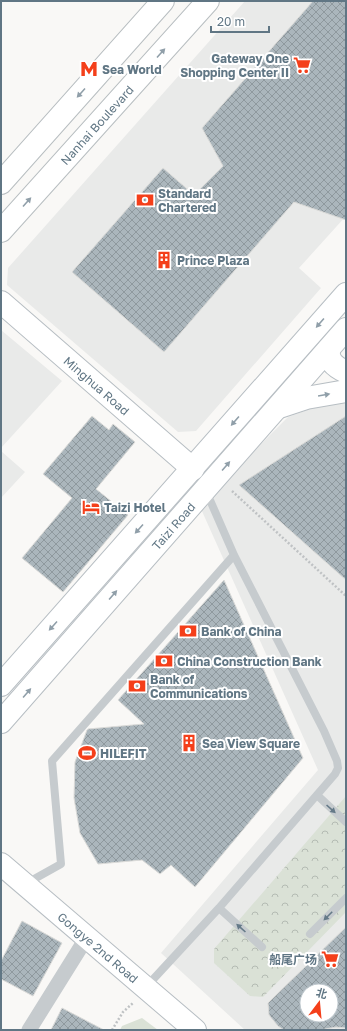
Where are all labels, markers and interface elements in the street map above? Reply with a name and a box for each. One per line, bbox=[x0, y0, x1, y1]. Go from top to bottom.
scale bar bbox=[211, 8, 269, 34]
text: 20 m bbox=[217, 14, 245, 29]
one-way arrow bbox=[156, 48, 166, 58]
place label: Gateway One Shopping Center II bbox=[180, 51, 289, 80]
supermarket icon: Gateway One Shopping Center II bbox=[292, 55, 312, 75]
metro station icon: Sea World bbox=[79, 59, 99, 79]
place label: Sea World bbox=[102, 62, 162, 77]
street label: Nanhai Boulevard bbox=[57, 82, 136, 168]
one-way arrow bbox=[76, 88, 86, 98]
place label: Standard Chartered bbox=[158, 186, 217, 215]
bank icon: Standard Chartered bbox=[135, 190, 155, 210]
one-way arrow bbox=[22, 197, 31, 206]
building icon: Prince Plaza bbox=[154, 250, 174, 270]
place label: Prince Plaza bbox=[177, 253, 249, 268]
one-way arrow bbox=[316, 318, 325, 328]
street label: Minghua Road bbox=[61, 353, 133, 418]
one-way arrow bbox=[318, 391, 330, 397]
one-way arrow bbox=[230, 416, 239, 426]
one-way arrow bbox=[222, 461, 231, 471]
hotel icon: Taizi Hotel bbox=[81, 497, 101, 517]
street label: Taizi Road bbox=[148, 499, 198, 553]
place label: Taizi Hotel bbox=[104, 500, 166, 515]
one-way arrow bbox=[134, 524, 144, 534]
one-way arrow bbox=[108, 590, 117, 601]
one-way arrow bbox=[48, 621, 57, 632]
bank icon: Bank of China bbox=[178, 621, 198, 641]
place label: Bank of China bbox=[201, 624, 281, 639]
bank icon: China Construction Bank bbox=[154, 651, 174, 671]
place label: China Construction Bank bbox=[177, 654, 322, 669]
place label: Bank of Communications bbox=[150, 672, 248, 701]
bank icon: Bank of Communications bbox=[127, 676, 147, 696]
one-way arrow bbox=[22, 688, 31, 698]
building icon: Sea View Square bbox=[179, 733, 199, 753]
place label: Sea View Square bbox=[202, 736, 300, 751]
sports icon: HILEFIT bbox=[77, 743, 97, 763]
place label: HILEFIT bbox=[100, 746, 147, 761]
one-way arrow bbox=[326, 804, 337, 813]
street label: Gongye 2nd Road bbox=[55, 909, 142, 986]
one-way arrow bbox=[323, 911, 333, 921]
one-way arrow bbox=[236, 923, 246, 932]
supermarket icon: 船尾广场 bbox=[320, 949, 340, 969]
place label: 船尾广场 bbox=[269, 952, 317, 967]
north arrow bbox=[299, 983, 339, 1023]
text: 北 bbox=[315, 985, 329, 1001]

